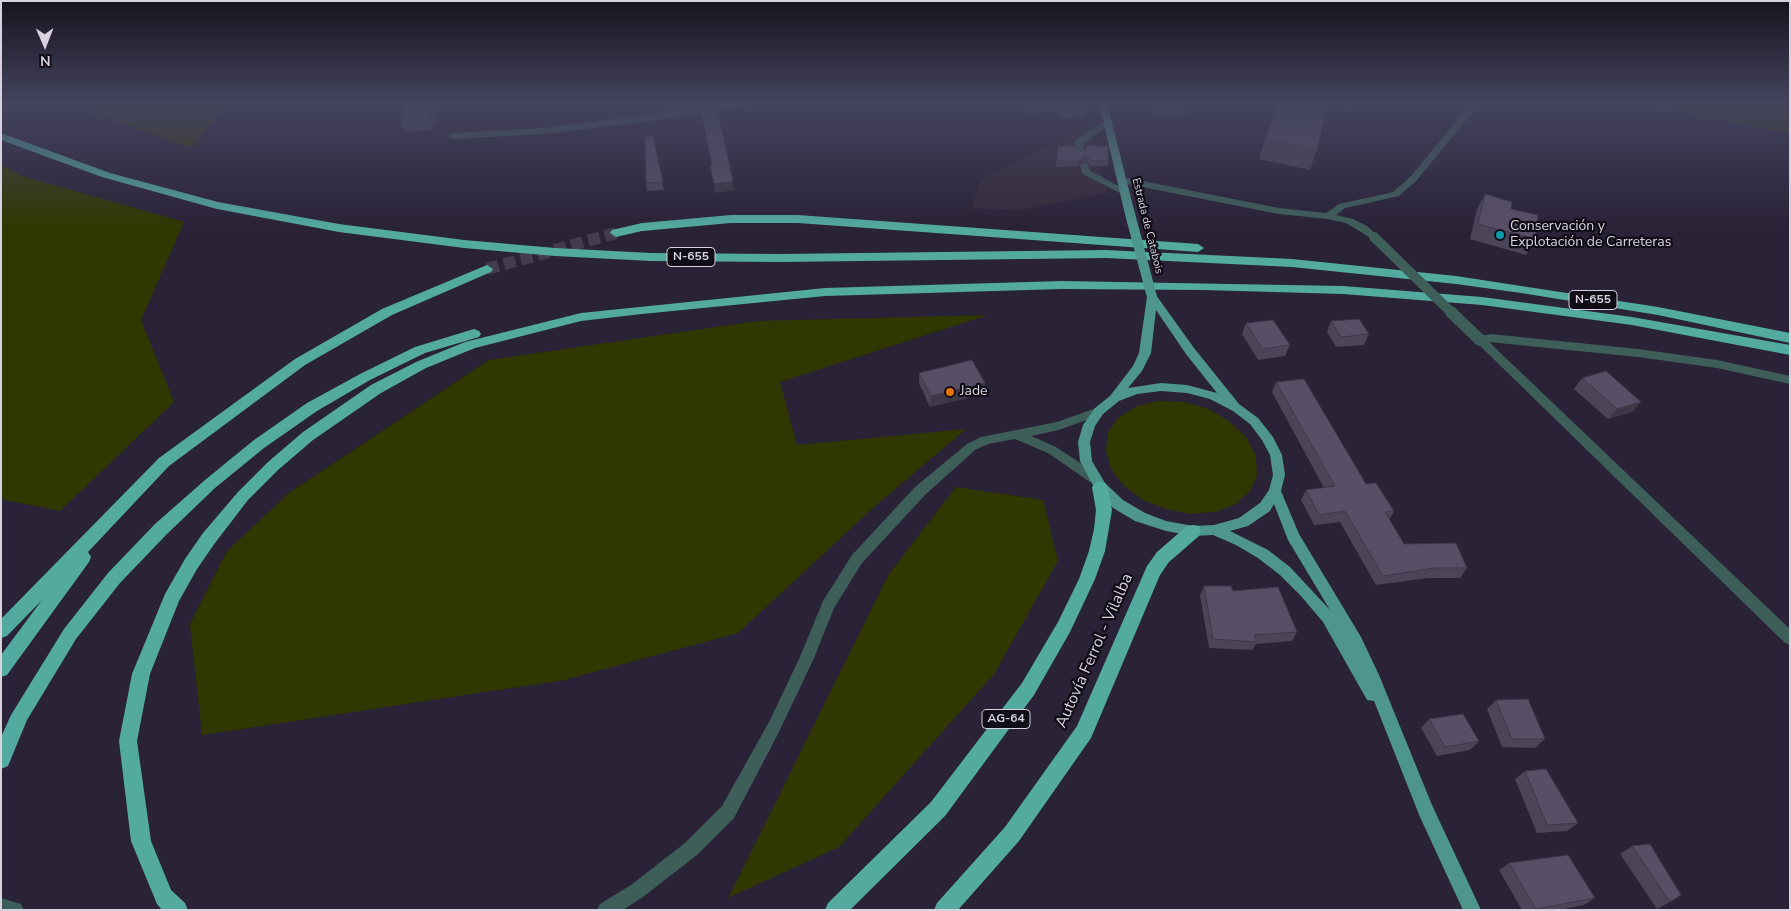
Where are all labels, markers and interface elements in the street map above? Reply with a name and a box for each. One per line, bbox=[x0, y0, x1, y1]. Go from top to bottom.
north arrow bbox=[20, 20, 70, 70]
text: N bbox=[40, 51, 51, 70]
street label: Estrada de Catabois bbox=[1129, 177, 1165, 275]
place label: Conservación y Explotación de Carreteras bbox=[1510, 219, 1671, 252]
marker: Conservación y Explotación de Carreteras bbox=[1494, 229, 1506, 241]
road number: N-655 bbox=[667, 248, 715, 266]
road number: N-655 bbox=[1569, 290, 1617, 310]
place label: Jade bbox=[960, 384, 988, 400]
marker: Jade bbox=[944, 386, 956, 398]
street label: Autovía Ferrol - Vilalba bbox=[1052, 571, 1138, 731]
road number: AG-64 bbox=[982, 710, 1030, 729]

